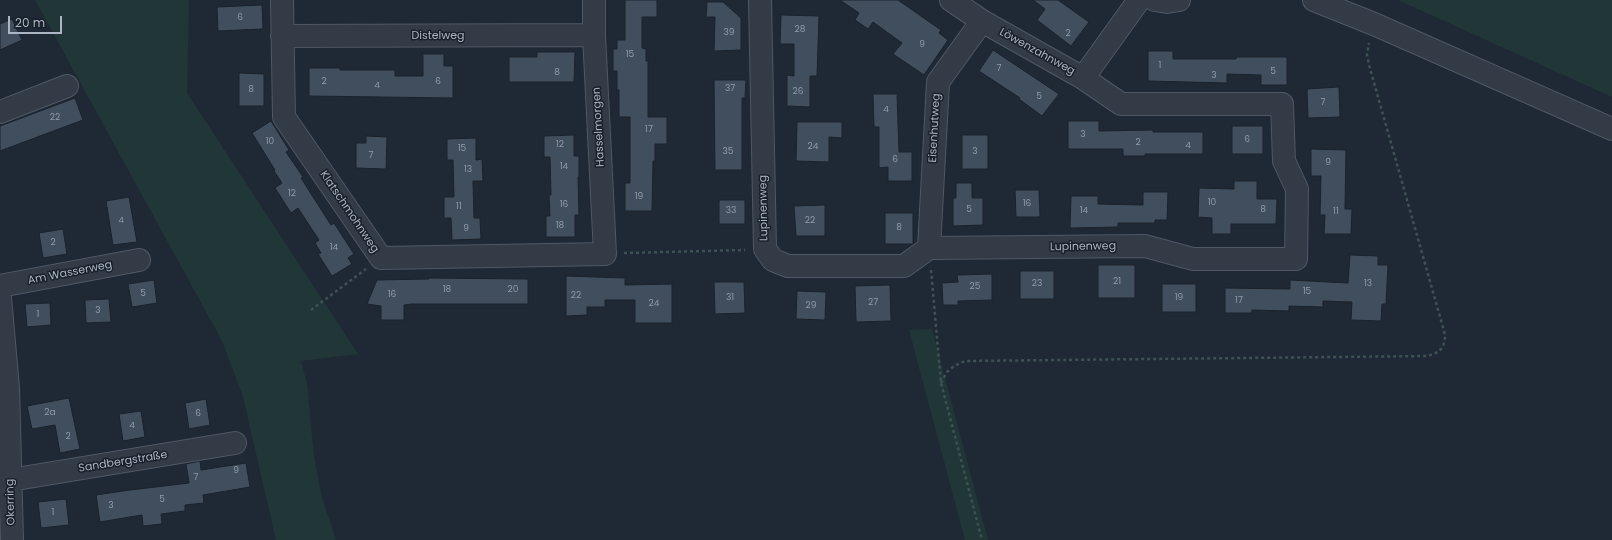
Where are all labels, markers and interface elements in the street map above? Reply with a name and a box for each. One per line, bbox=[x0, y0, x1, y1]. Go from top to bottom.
scale bar bbox=[10, 8, 64, 34]
house number: 6 bbox=[237, 13, 243, 23]
text: 20 m bbox=[15, 14, 45, 31]
house number: 28 bbox=[795, 25, 805, 35]
street label: Löwenzahnweg bbox=[997, 26, 1077, 78]
house number: 39 bbox=[724, 28, 734, 38]
street label: Distelweg bbox=[411, 29, 465, 43]
house number: 2 bbox=[1065, 29, 1071, 39]
house number: 9 bbox=[919, 40, 925, 50]
house number: 15 bbox=[626, 50, 634, 60]
house number: 1 bbox=[1159, 61, 1161, 71]
house number: 7 bbox=[997, 64, 1001, 74]
house number: 5 bbox=[1270, 67, 1276, 77]
house number: 8 bbox=[554, 68, 560, 78]
house number: 3 bbox=[1211, 71, 1217, 81]
house number: 2 bbox=[321, 77, 327, 87]
house number: 6 bbox=[435, 77, 441, 87]
house number: 4 bbox=[374, 81, 380, 91]
house number: 37 bbox=[725, 84, 735, 94]
house number: 8 bbox=[248, 85, 254, 95]
street label: Hasselmorgen bbox=[590, 87, 608, 167]
house number: 26 bbox=[793, 87, 803, 97]
house number: 5 bbox=[1036, 92, 1042, 102]
street label: Eisenhutweg bbox=[927, 93, 943, 163]
house number: 7 bbox=[1321, 98, 1325, 108]
house number: 4 bbox=[883, 105, 889, 115]
house number: 22 bbox=[50, 113, 60, 123]
house number: 17 bbox=[645, 125, 653, 135]
house number: 3 bbox=[1080, 130, 1086, 140]
house number: 6 bbox=[1244, 135, 1250, 145]
house number: 10 bbox=[266, 137, 274, 147]
house number: 2 bbox=[1135, 138, 1141, 148]
house number: 12 bbox=[556, 140, 564, 150]
house number: 4 bbox=[1185, 141, 1191, 151]
house number: 24 bbox=[808, 142, 818, 152]
house number: 15 bbox=[458, 144, 466, 154]
house number: 35 bbox=[723, 147, 733, 157]
house number: 3 bbox=[972, 147, 978, 157]
house number: 7 bbox=[369, 151, 373, 161]
house number: 6 bbox=[892, 155, 898, 165]
house number: 9 bbox=[1325, 158, 1331, 168]
house number: 14 bbox=[560, 162, 568, 172]
house number: 13 bbox=[464, 165, 472, 175]
street label: Klatschmohnweg bbox=[317, 169, 381, 255]
street label: Lupinenweg bbox=[757, 175, 771, 241]
house number: 12 bbox=[288, 189, 296, 199]
house number: 19 bbox=[635, 192, 643, 202]
house number: 10 bbox=[1208, 198, 1216, 208]
house number: 16 bbox=[1023, 199, 1031, 209]
house number: 16 bbox=[560, 200, 568, 210]
house number: 11 bbox=[456, 202, 462, 212]
house number: 5 bbox=[966, 205, 972, 215]
house number: 8 bbox=[1260, 205, 1266, 215]
house number: 33 bbox=[726, 206, 736, 216]
house number: 14 bbox=[1080, 206, 1088, 216]
house number: 11 bbox=[1333, 207, 1339, 217]
house number: 4 bbox=[118, 216, 124, 226]
house number: 22 bbox=[805, 216, 815, 226]
house number: 18 bbox=[556, 221, 564, 231]
house number: 8 bbox=[896, 223, 902, 233]
house number: 9 bbox=[463, 224, 469, 234]
house number: 2 bbox=[50, 238, 56, 248]
street label: Lupinenweg bbox=[1050, 240, 1116, 254]
house number: 14 bbox=[330, 243, 338, 253]
street label: Am Wasserweg bbox=[27, 258, 113, 288]
house number: 21 bbox=[1113, 277, 1121, 287]
house number: 23 bbox=[1032, 279, 1042, 289]
house number: 13 bbox=[1364, 279, 1372, 289]
house number: 25 bbox=[970, 282, 980, 292]
house number: 18 bbox=[443, 285, 451, 295]
house number: 20 bbox=[508, 285, 518, 295]
house number: 15 bbox=[1303, 287, 1311, 297]
house number: 5 bbox=[140, 289, 146, 299]
house number: 16 bbox=[388, 290, 396, 300]
house number: 22 bbox=[571, 291, 581, 301]
house number: 31 bbox=[726, 293, 734, 303]
house number: 19 bbox=[1175, 293, 1183, 303]
house number: 17 bbox=[1235, 296, 1243, 306]
house number: 27 bbox=[868, 298, 878, 308]
house number: 24 bbox=[649, 299, 659, 309]
house number: 29 bbox=[806, 301, 816, 311]
house number: 3 bbox=[95, 306, 101, 316]
house number: 1 bbox=[37, 310, 39, 320]
house number: 2a bbox=[44, 408, 56, 418]
house number: 6 bbox=[195, 409, 201, 419]
house number: 4 bbox=[129, 421, 135, 431]
house number: 2 bbox=[65, 432, 71, 442]
street label: Sandbergstraße bbox=[78, 448, 168, 476]
house number: 9 bbox=[233, 466, 239, 476]
house number: 7 bbox=[194, 473, 198, 483]
street label: Okerring bbox=[4, 479, 18, 525]
house number: 5 bbox=[159, 495, 165, 505]
house number: 3 bbox=[108, 501, 114, 511]
house number: 1 bbox=[52, 508, 54, 518]

